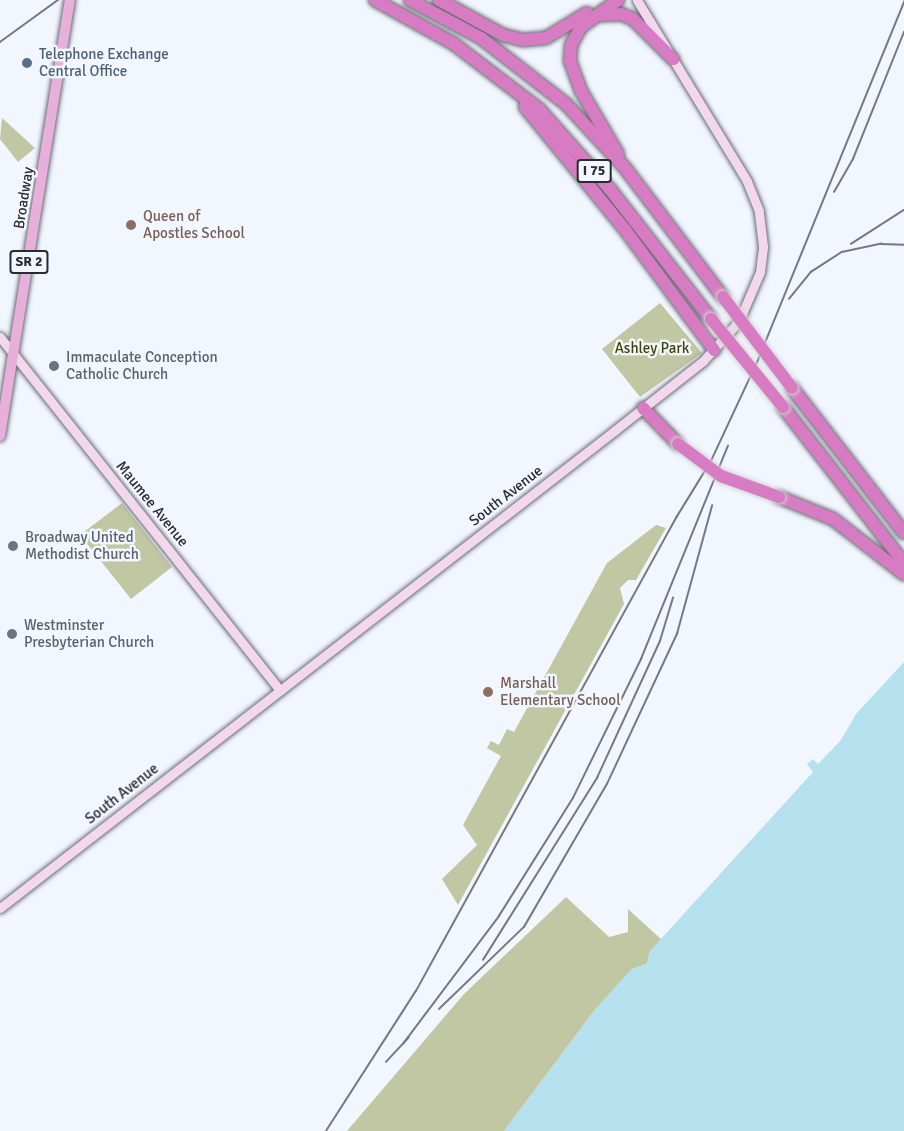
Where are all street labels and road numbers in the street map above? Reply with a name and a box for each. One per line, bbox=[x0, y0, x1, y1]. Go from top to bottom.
road number: I 75 bbox=[576, 160, 612, 182]
street label: Broadway bbox=[10, 166, 38, 230]
road number: SR 2 bbox=[8, 251, 50, 273]
street label: Maumee Avenue bbox=[112, 457, 192, 551]
street label: South Avenue bbox=[466, 462, 546, 530]
street label: South Avenue bbox=[82, 760, 162, 828]

